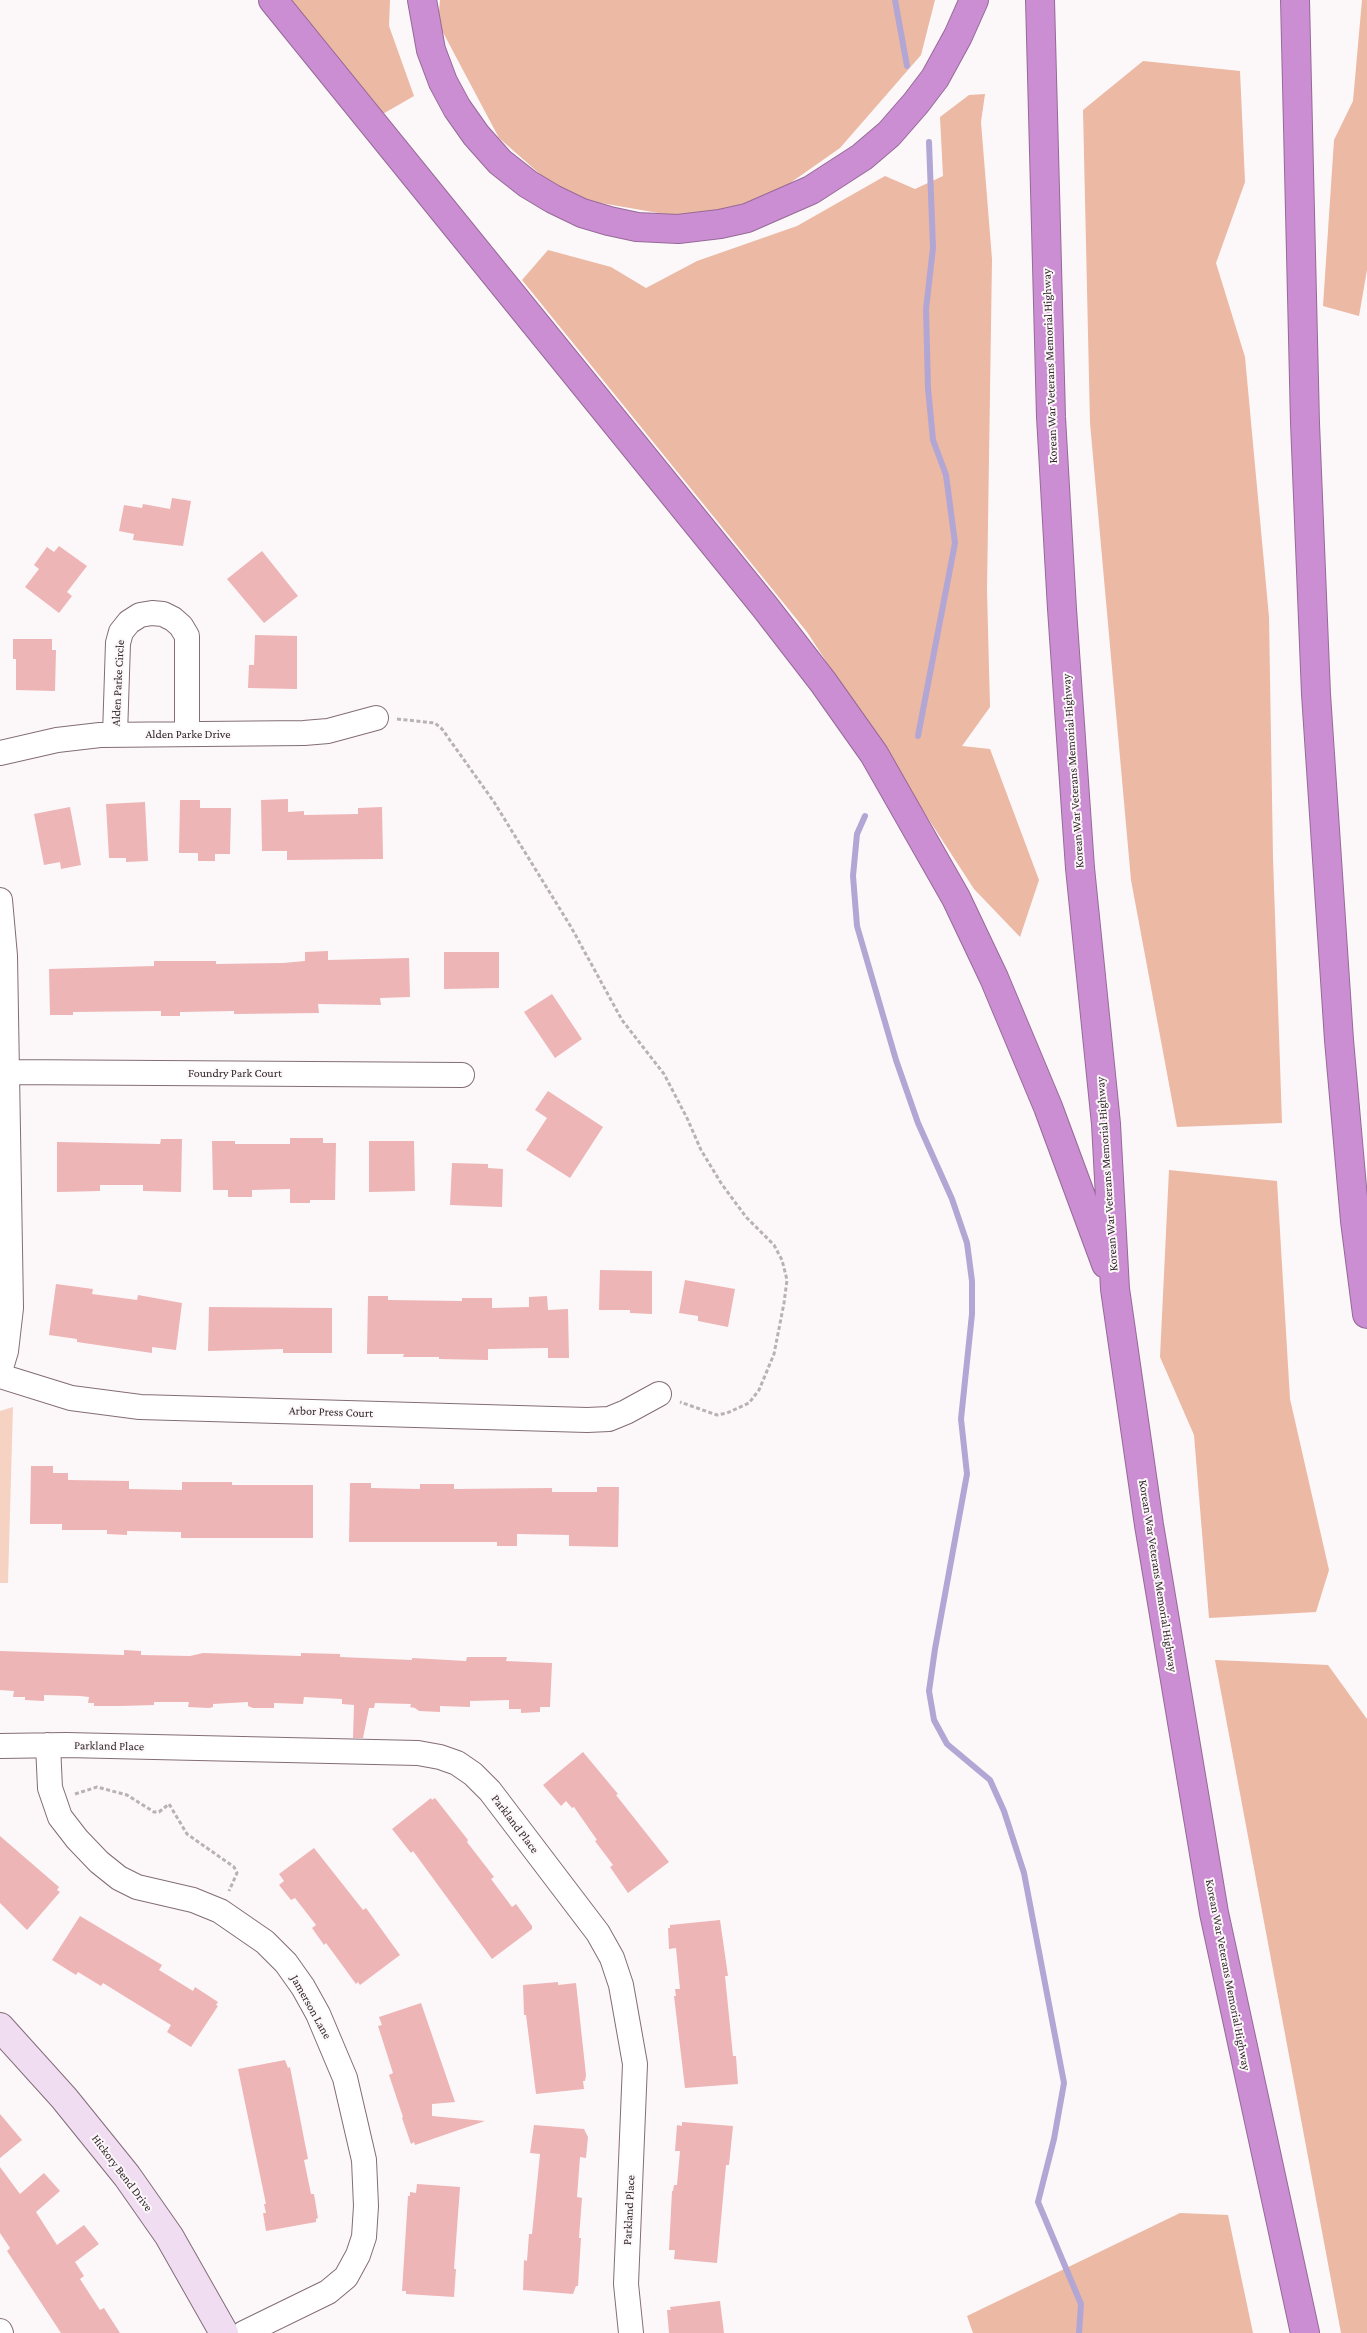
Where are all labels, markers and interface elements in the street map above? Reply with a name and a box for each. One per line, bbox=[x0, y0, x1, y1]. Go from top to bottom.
street label: Korean War Veterans Memorial Highway bbox=[1039, 268, 1061, 464]
street label: Alden Parke Circle bbox=[109, 639, 127, 727]
street label: Korean War Veterans Memorial Highway bbox=[1059, 673, 1087, 869]
street label: Alden Parke Drive bbox=[145, 727, 231, 741]
street label: Foundry Park Court bbox=[188, 1066, 282, 1080]
street label: Korean War Veterans Memorial Highway bbox=[1093, 1076, 1121, 1272]
street label: Arbor Press Court bbox=[289, 1403, 373, 1421]
street label: Korean War Veterans Memorial Highway bbox=[1136, 1479, 1180, 1673]
street label: Parkland Place bbox=[74, 1738, 144, 1754]
street label: Parkland Place bbox=[488, 1792, 542, 1856]
street label: Korean War Veterans Memorial Highway bbox=[1202, 1878, 1254, 2072]
street label: Jamerson Lane bbox=[288, 1973, 334, 2041]
street label: Hickory Bend Drive bbox=[88, 2132, 156, 2214]
street label: Parkland Place bbox=[620, 2175, 638, 2245]

